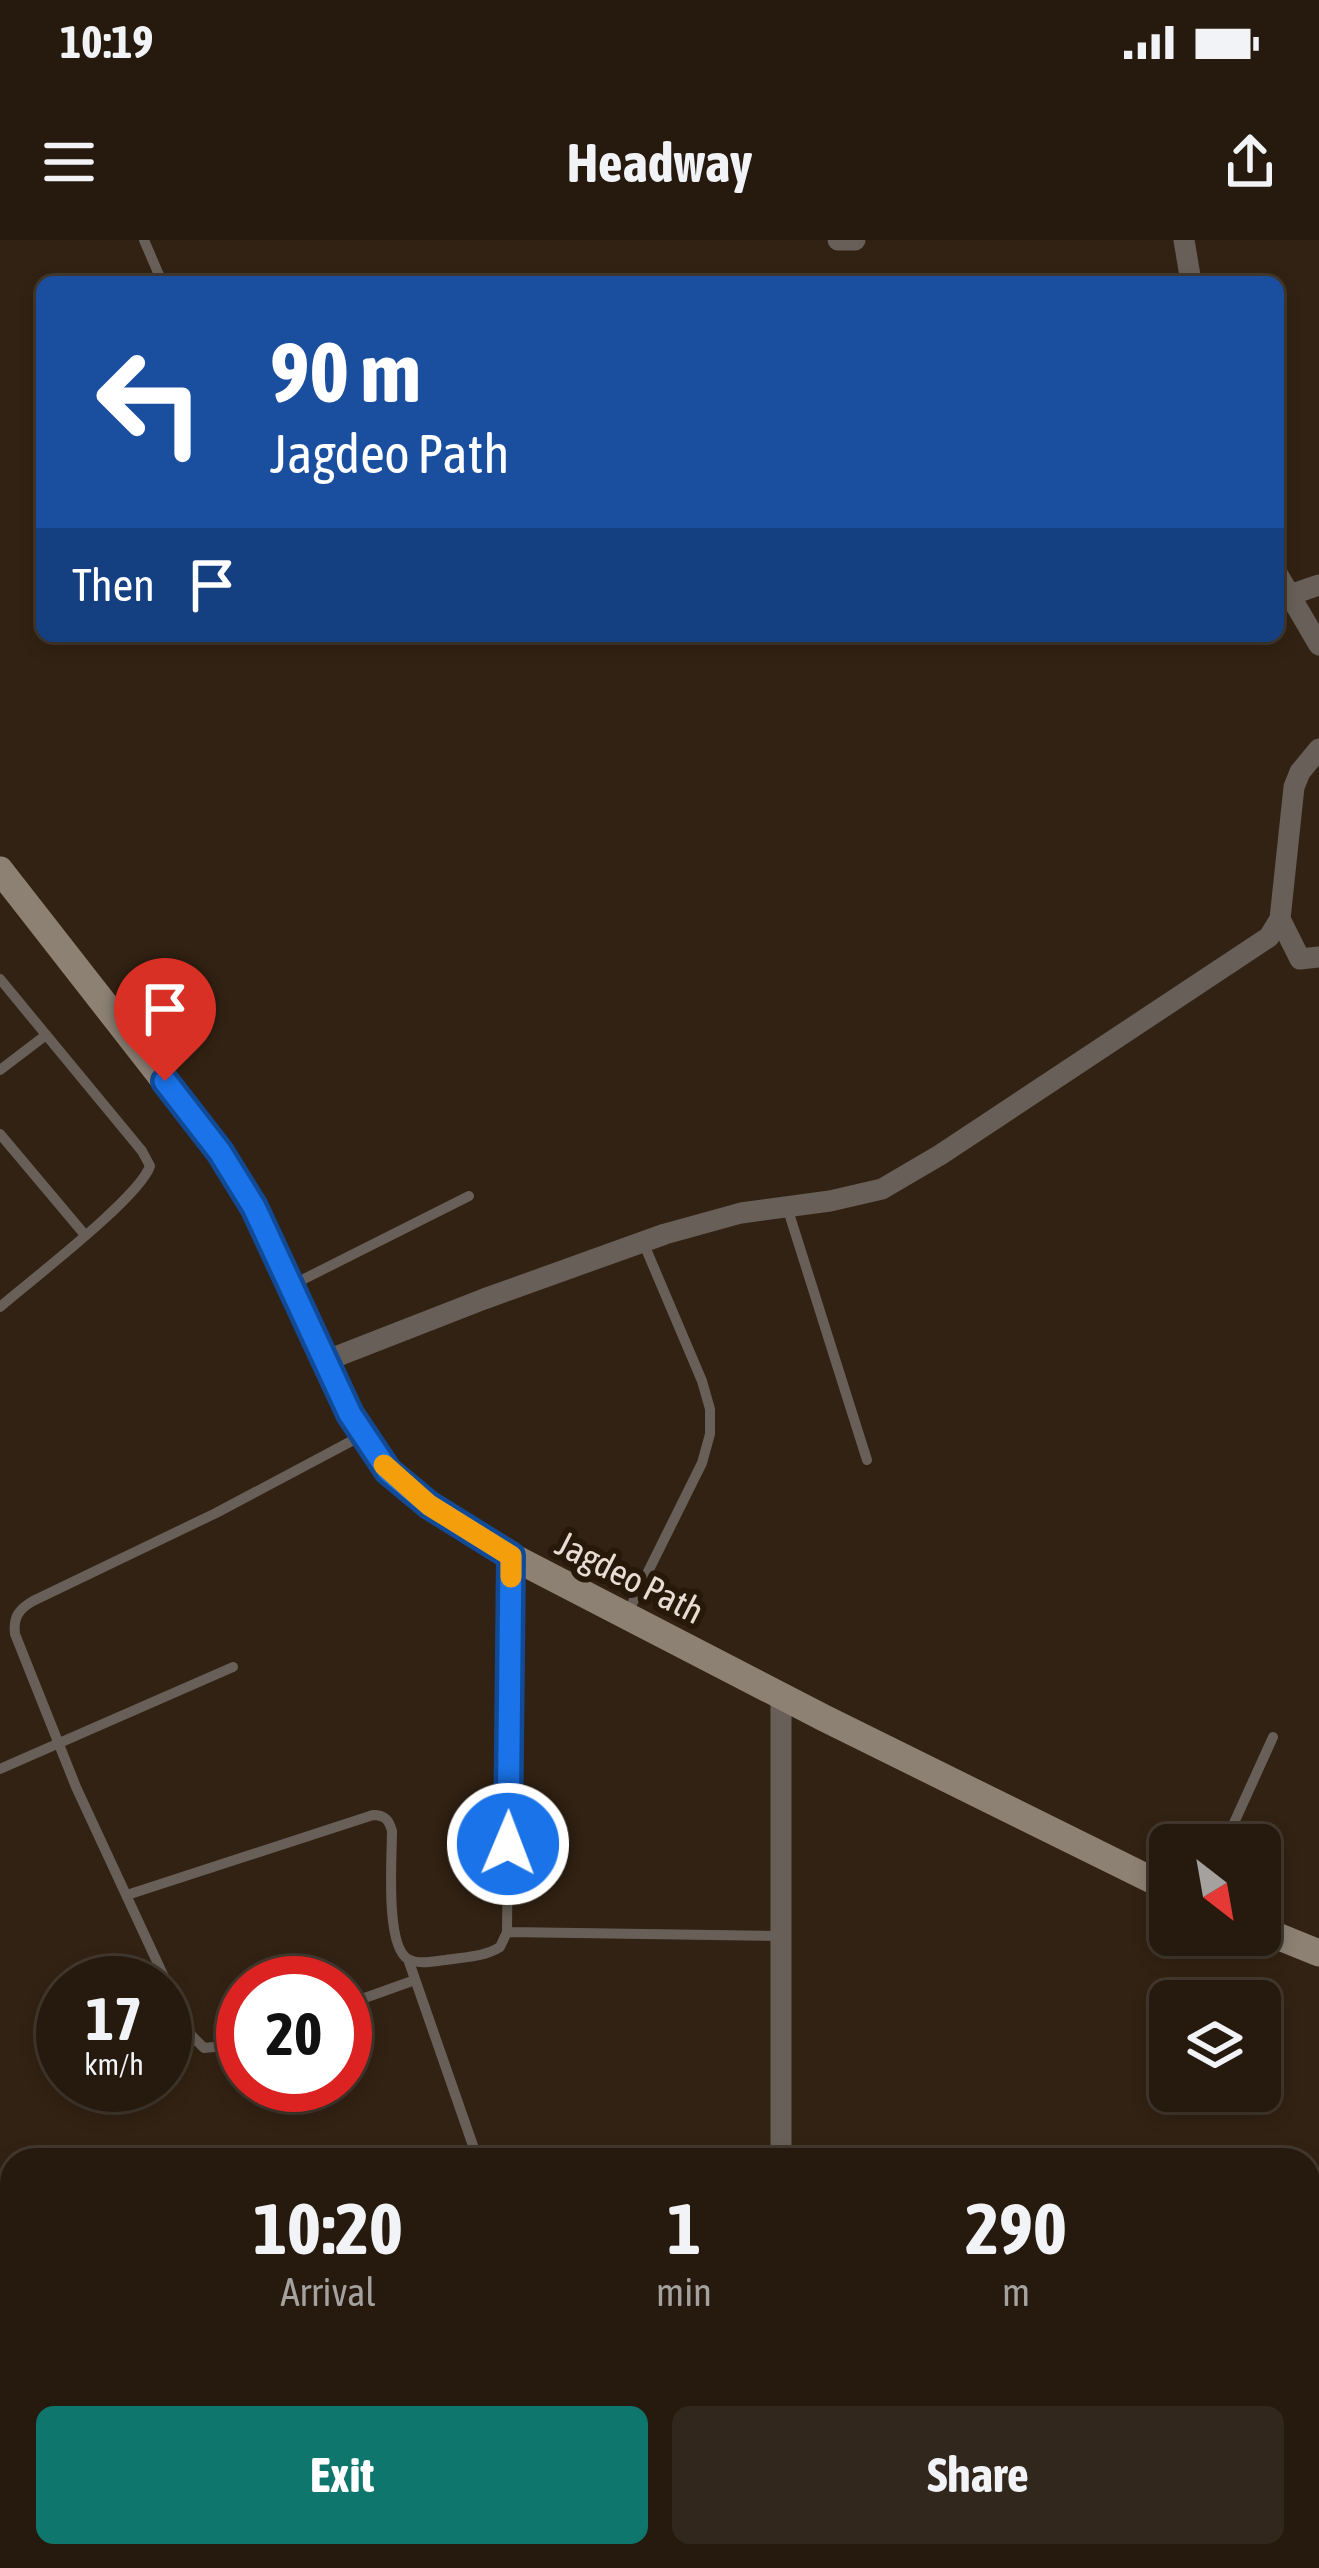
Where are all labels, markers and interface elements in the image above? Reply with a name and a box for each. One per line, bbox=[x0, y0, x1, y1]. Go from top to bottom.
text: 10:19 bbox=[60, 16, 154, 68]
icon: menu bbox=[36, 129, 102, 195]
icon: share bbox=[1217, 129, 1283, 195]
text: Headway bbox=[567, 132, 752, 193]
icon: left bbox=[72, 324, 228, 480]
text: 90 m bbox=[270, 324, 421, 420]
text: Jagdeo Path bbox=[270, 423, 509, 484]
icon: arrive bbox=[179, 552, 245, 618]
text: Then bbox=[72, 559, 155, 611]
pin bbox=[114, 958, 216, 1081]
icon: arrive bbox=[132, 976, 198, 1042]
street label: Jagdeo Path bbox=[549, 1522, 711, 1632]
position arrow bbox=[445, 1781, 571, 1907]
north arrow bbox=[1149, 1824, 1281, 1956]
map controls bbox=[1149, 1824, 1281, 2112]
speed limit sign: 20 bbox=[216, 1956, 372, 2112]
button: layers bbox=[1149, 1980, 1281, 2112]
text: 17 bbox=[86, 1984, 142, 2053]
text: km/h bbox=[84, 2047, 144, 2081]
text: 10:20 bbox=[253, 2187, 403, 2269]
text: 1 bbox=[667, 2187, 701, 2269]
text: 290 bbox=[965, 2187, 1067, 2269]
text: Arrival bbox=[280, 2270, 376, 2314]
text: min bbox=[656, 2270, 712, 2314]
text: m bbox=[1002, 2270, 1030, 2314]
button: Exit bbox=[36, 2406, 648, 2544]
button: Share bbox=[672, 2406, 1284, 2544]

